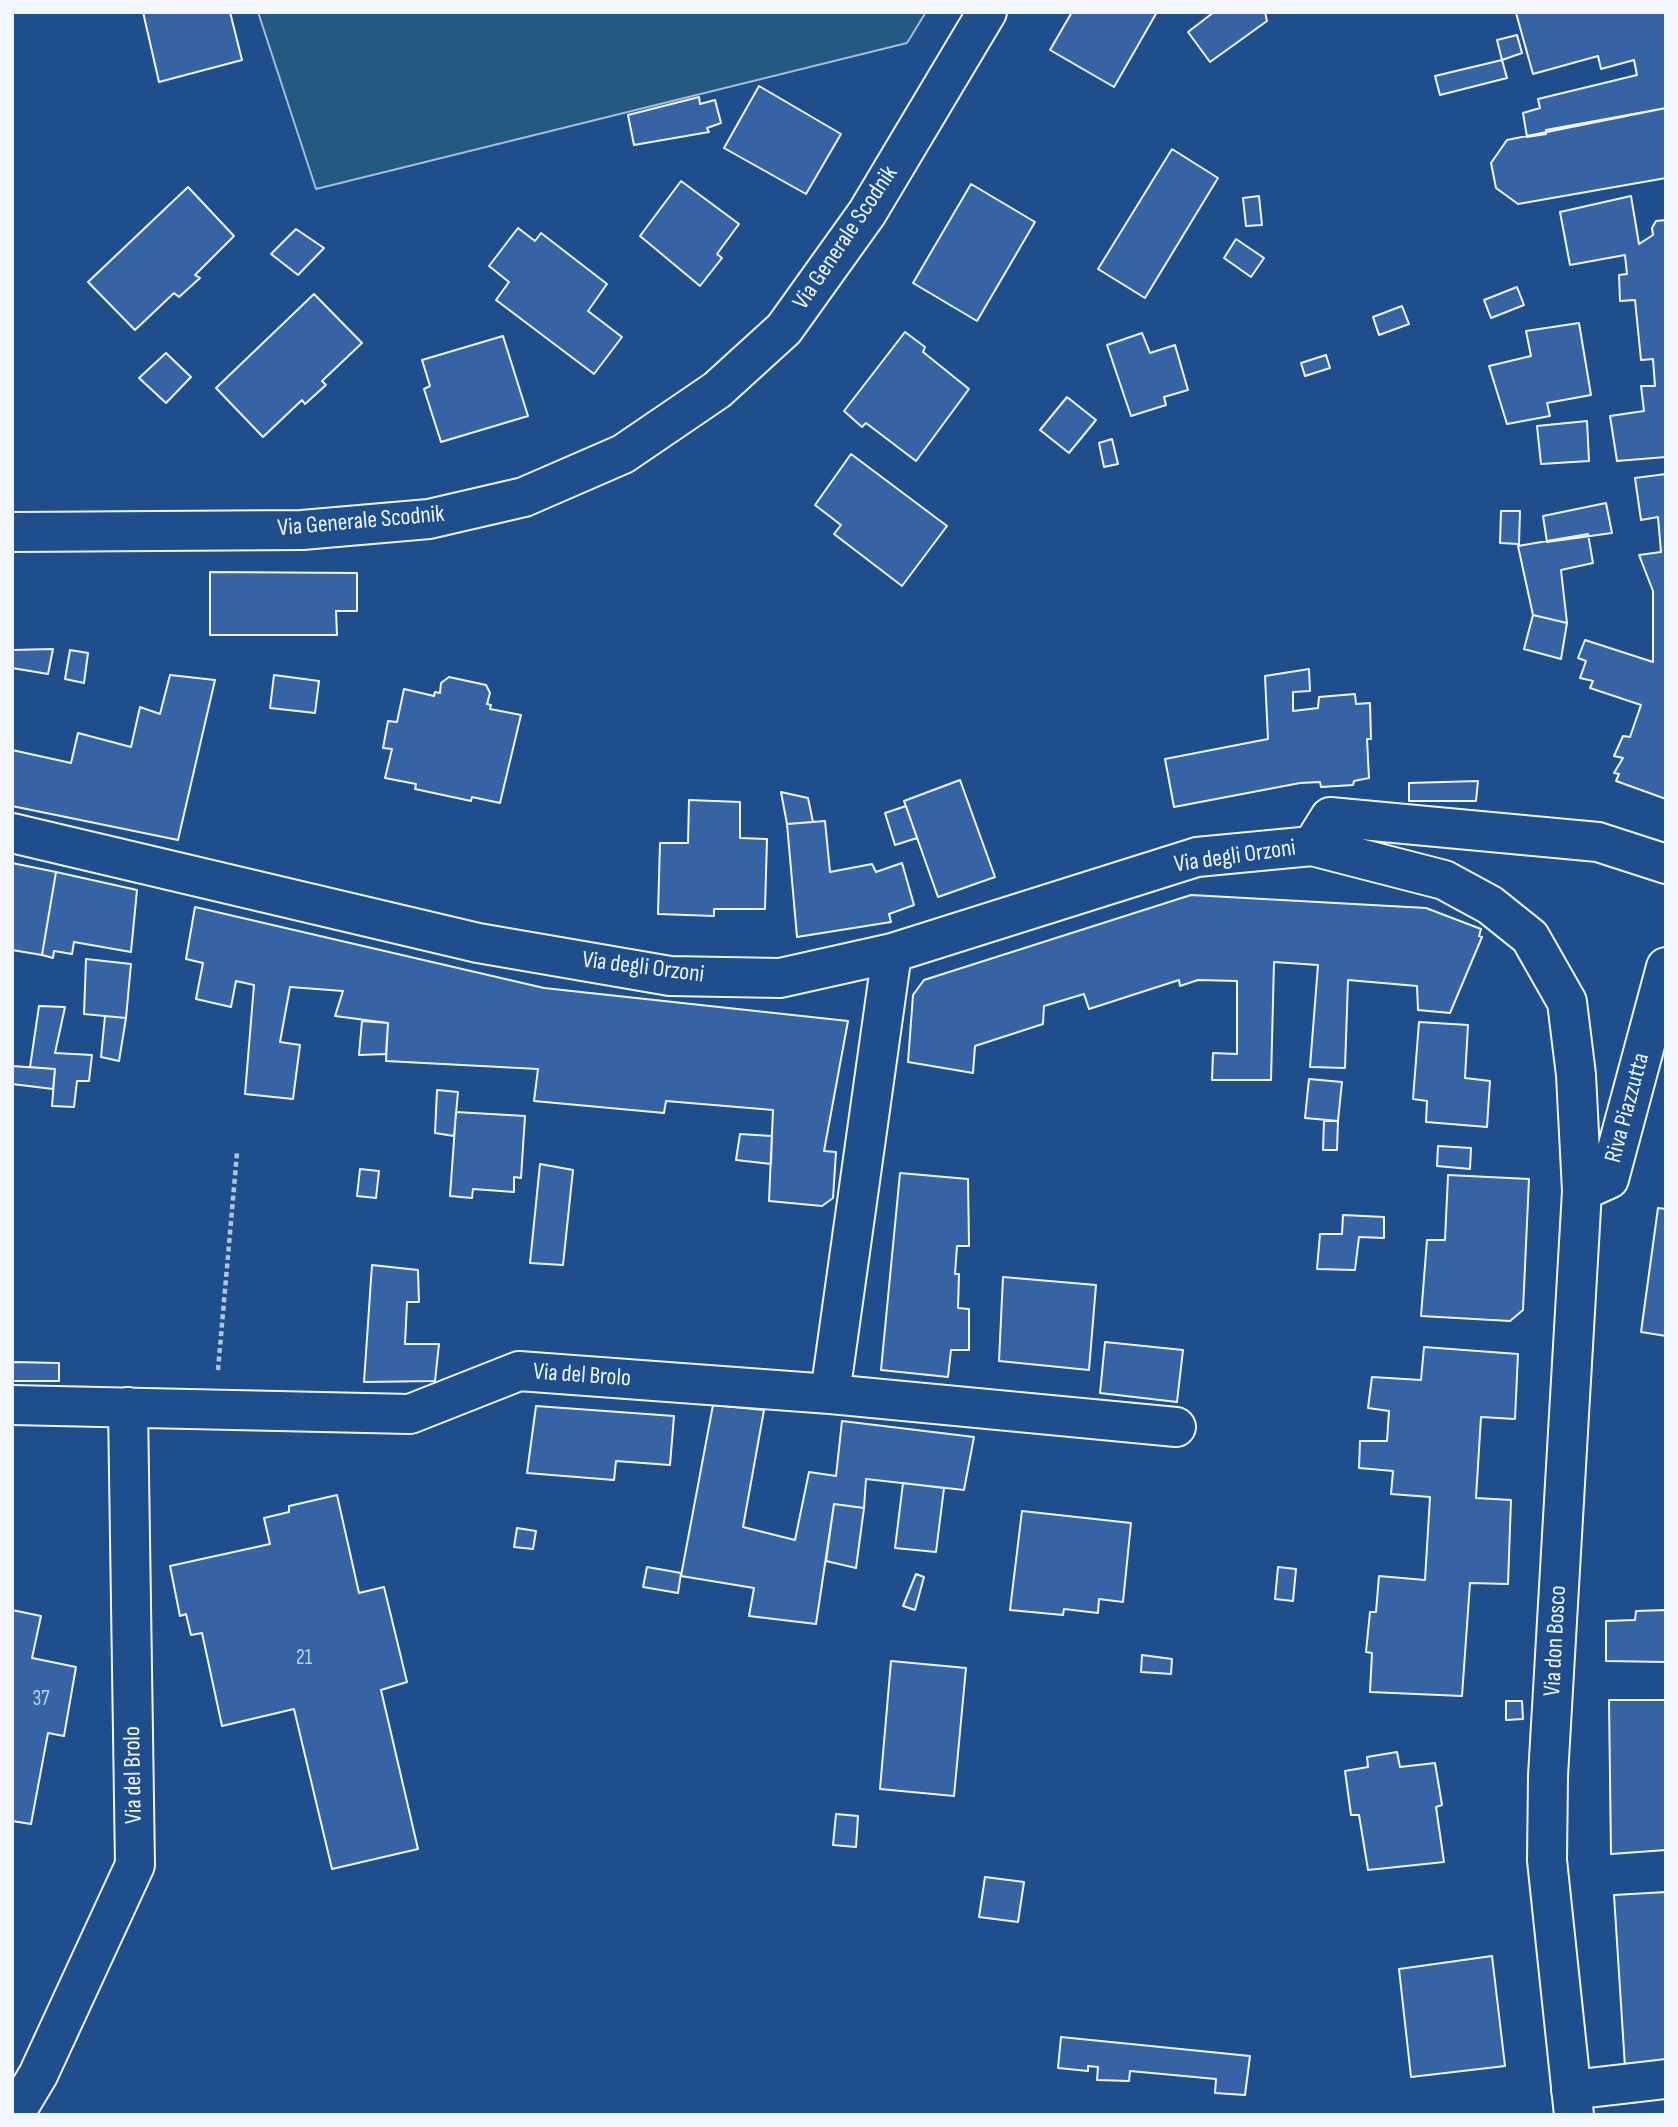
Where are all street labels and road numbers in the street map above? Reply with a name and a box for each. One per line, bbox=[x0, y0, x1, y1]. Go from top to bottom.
street label: Via Generale Scodnik bbox=[787, 161, 905, 315]
street label: Via Generale Scodnik bbox=[276, 500, 446, 544]
street label: Via degli Orzoni bbox=[1172, 834, 1298, 880]
street label: Via degli Orzoni bbox=[580, 946, 706, 990]
street label: Riva Piazzutta bbox=[1600, 1050, 1656, 1166]
street label: Via del Brolo bbox=[532, 1358, 632, 1394]
street label: Via don Bosco bbox=[1539, 1585, 1573, 1697]
street label: Via del Brolo bbox=[119, 1726, 149, 1824]

